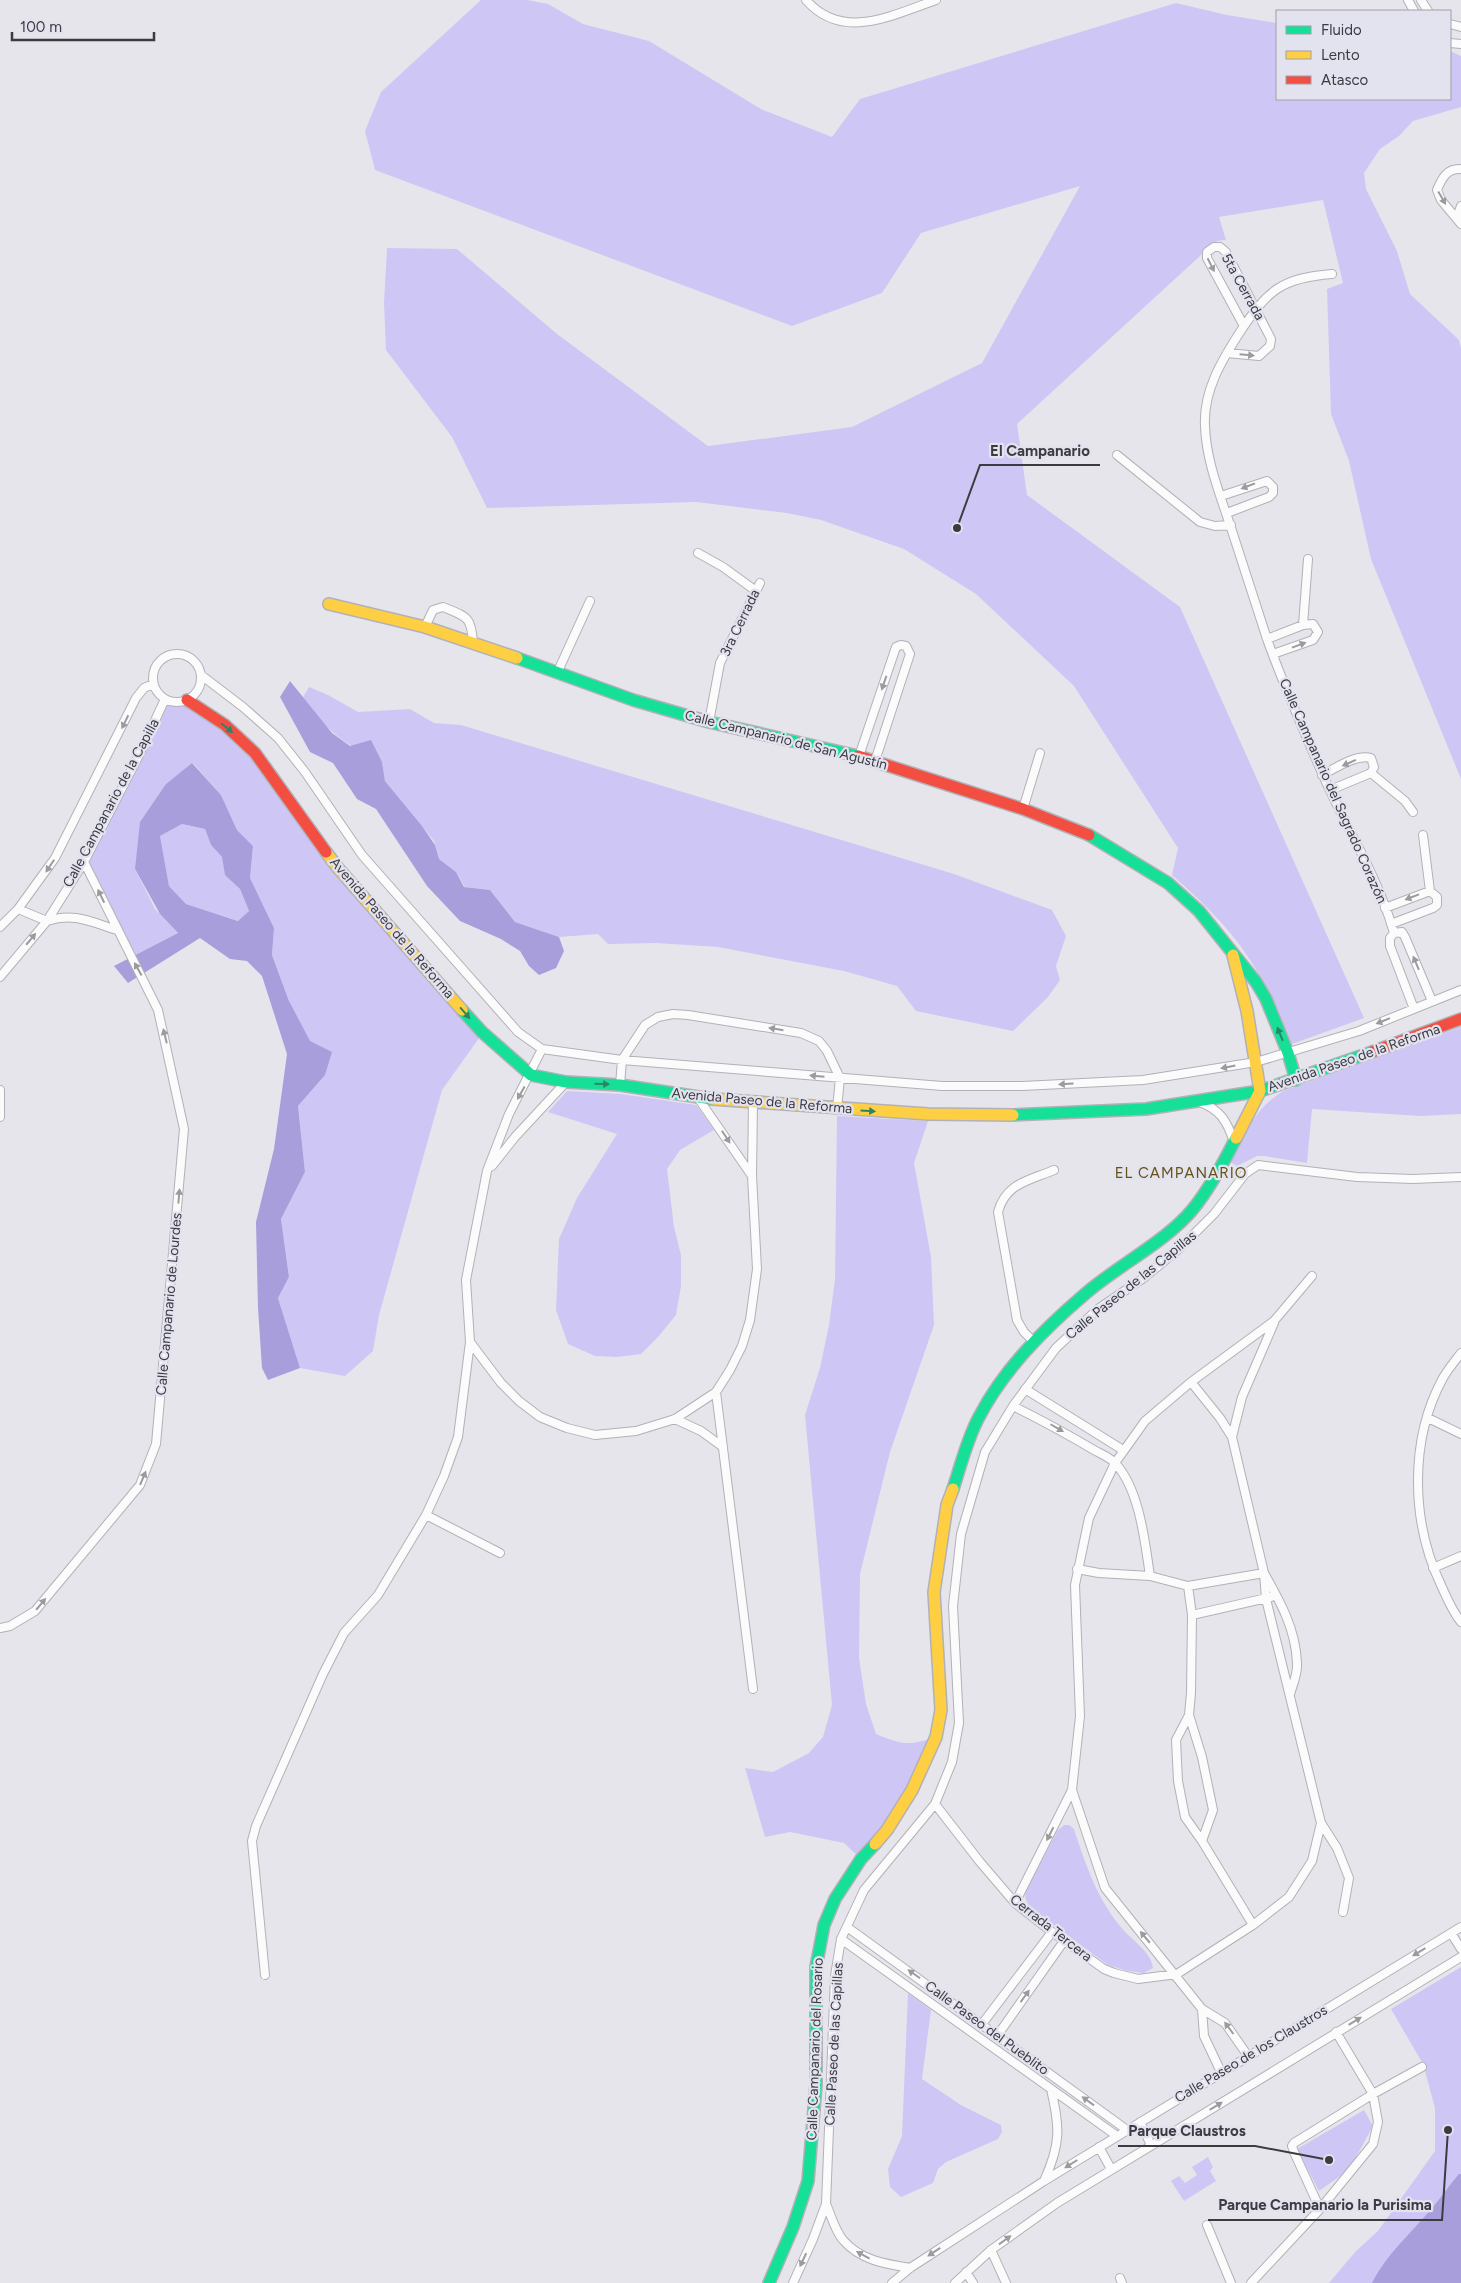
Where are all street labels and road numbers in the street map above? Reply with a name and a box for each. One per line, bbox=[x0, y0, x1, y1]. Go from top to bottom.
street label: 5ta Cerrada bbox=[1218, 251, 1268, 323]
street label: 3ra Cerrada bbox=[716, 587, 764, 659]
street label: Calle Campanario del Sagrado Corazón bbox=[1276, 676, 1391, 906]
street label: Calle Campanario de San Agustín bbox=[683, 707, 889, 773]
street label: Calle Campanario de la Capilla bbox=[59, 716, 163, 890]
street label: Avenida Paseo de la Reforma bbox=[326, 854, 458, 1002]
street label: Avenida Paseo de la Reforma bbox=[1266, 1020, 1442, 1096]
street label: Avenida Paseo de la Reforma bbox=[671, 1085, 853, 1117]
street label: Calle Campanario de Lourdes bbox=[153, 1212, 185, 1396]
street label: Calle Paseo de las Capillas bbox=[1062, 1227, 1200, 1343]
street label: Cerrada Tercera bbox=[1007, 1891, 1095, 1965]
street label: Calle Campanario del Rosario bbox=[803, 1957, 827, 2141]
street label: Calle Paseo de las Capillas bbox=[821, 1962, 847, 2126]
street label: Calle Paseo del Pueblito bbox=[922, 1977, 1052, 2079]
street label: Calle Paseo de los Claustros bbox=[1172, 2002, 1330, 2106]

